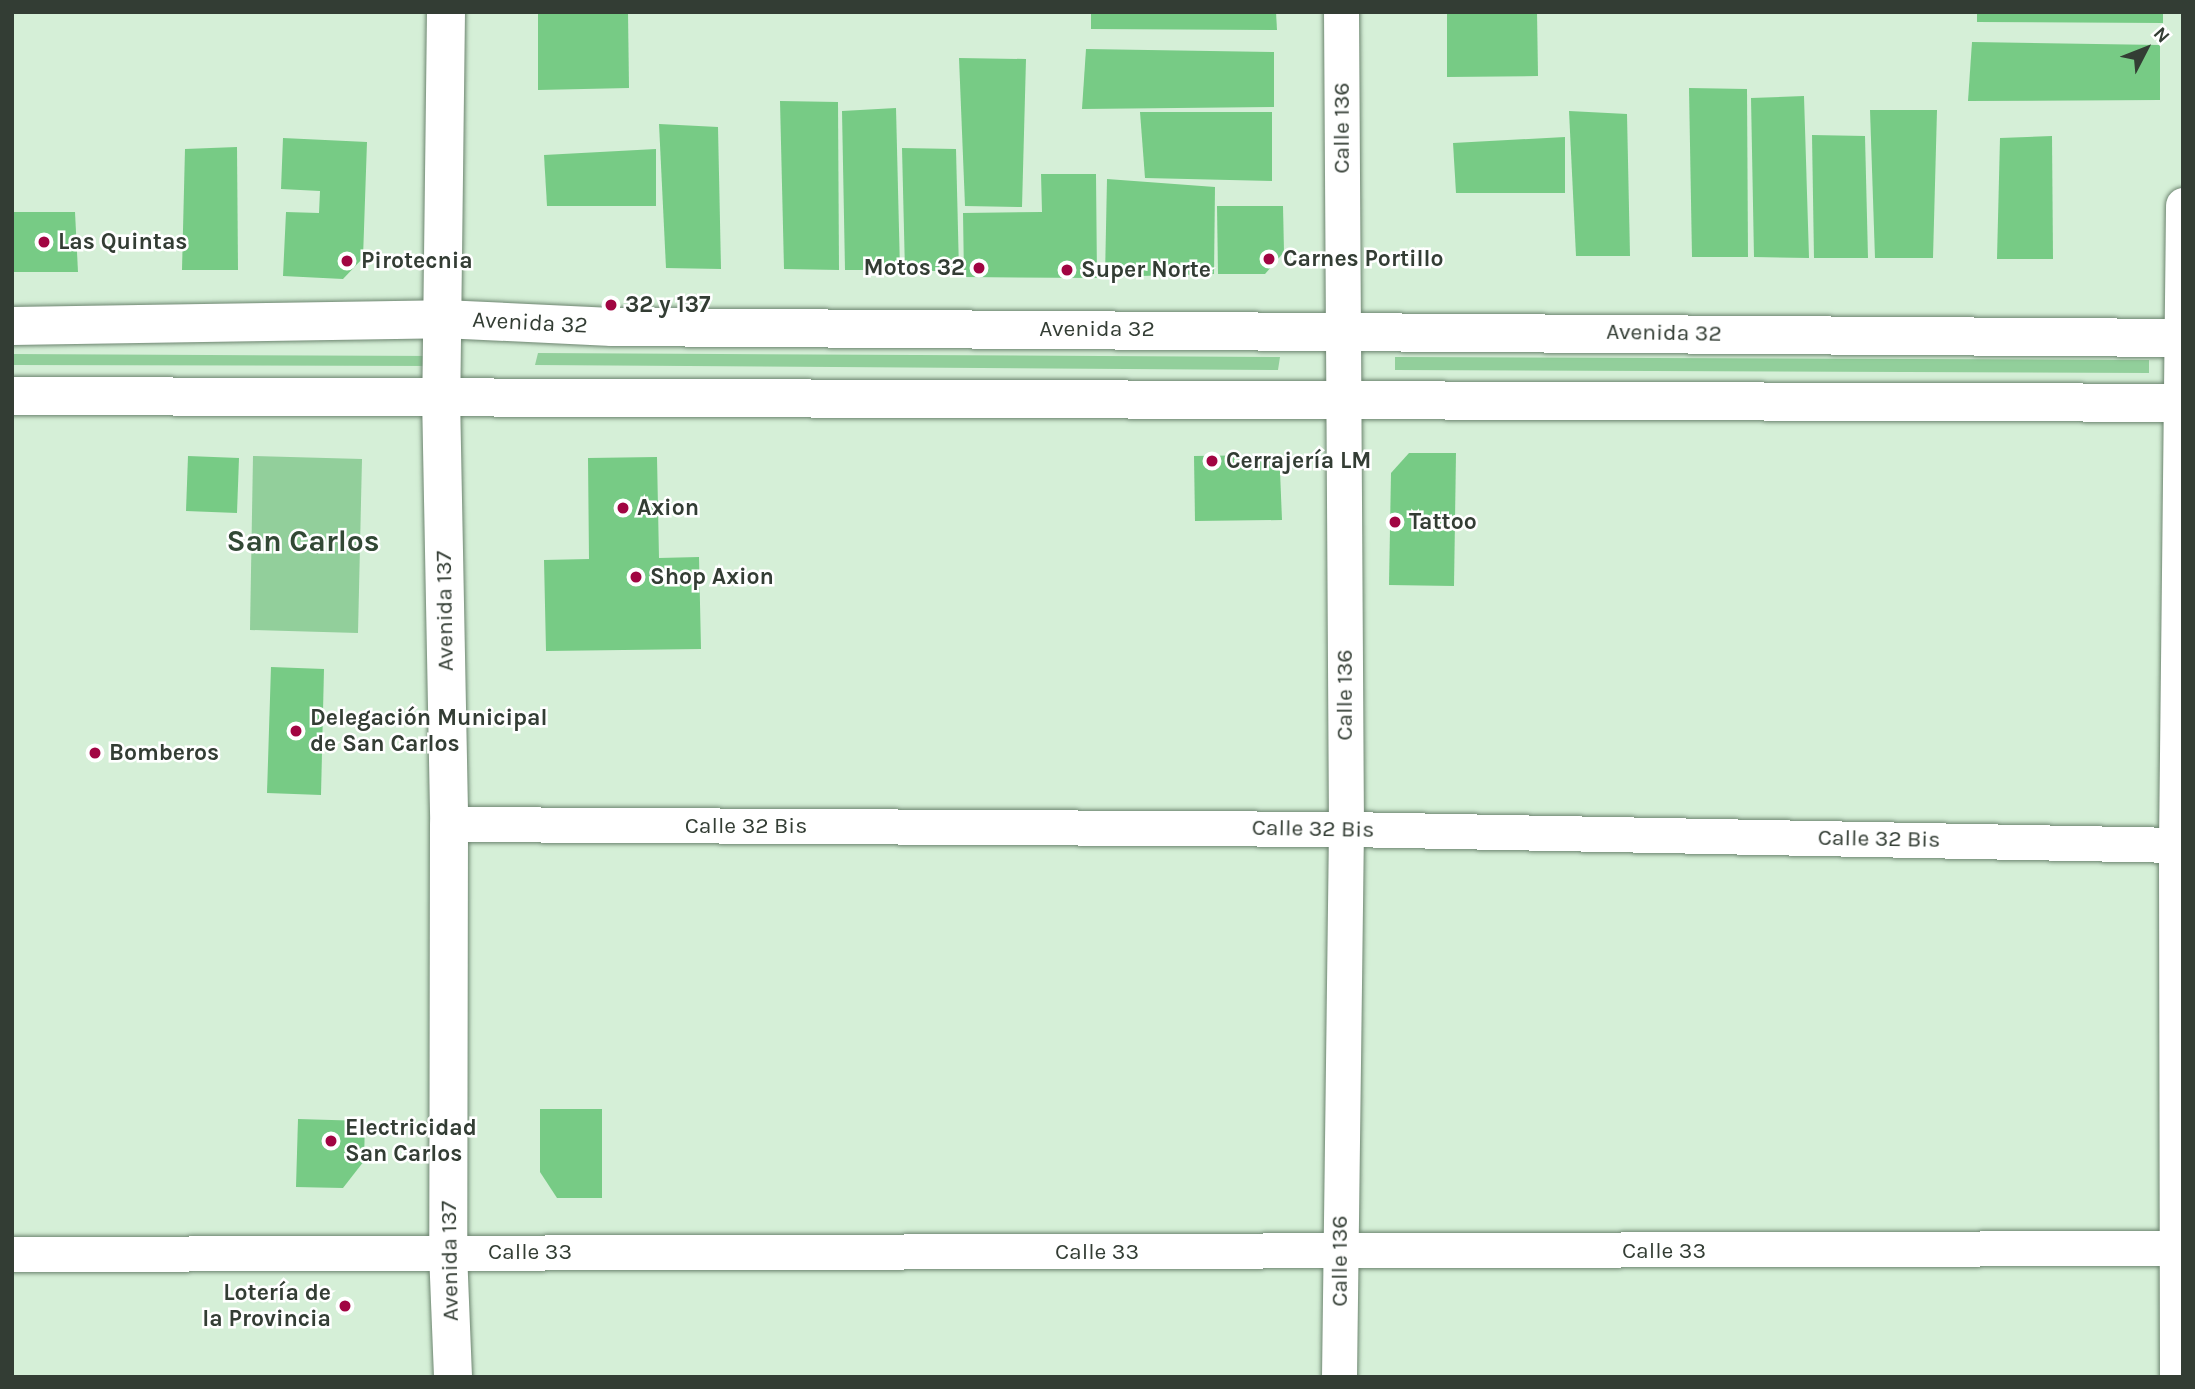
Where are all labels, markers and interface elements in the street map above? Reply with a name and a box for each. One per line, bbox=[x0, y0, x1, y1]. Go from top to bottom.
north arrow bbox=[2111, 14, 2181, 84]
text: N bbox=[2149, 23, 2174, 47]
street label: Calle 136 bbox=[1328, 82, 1356, 174]
place label: Las Quintas bbox=[58, 228, 188, 256]
marker: Las Quintas bbox=[36, 234, 52, 250]
place label: Carnes Portillo bbox=[1283, 245, 1444, 273]
place label: Pirotecnia bbox=[361, 247, 473, 275]
marker: Carnes Portillo bbox=[1261, 251, 1277, 267]
marker: Pirotecnia bbox=[339, 253, 355, 269]
place label: Motos 32 bbox=[864, 254, 965, 282]
place label: Super Norte bbox=[1081, 256, 1211, 284]
marker: Motos 32 bbox=[971, 260, 987, 276]
marker: Super Norte bbox=[1059, 262, 1075, 278]
place label: 32 y 137 bbox=[625, 291, 710, 319]
marker: 32 y 137 bbox=[603, 297, 619, 313]
street label: Avenida 32 bbox=[472, 306, 588, 340]
street label: Avenida 32 bbox=[1039, 315, 1155, 343]
street label: Avenida 32 bbox=[1606, 318, 1722, 348]
place label: Cerrajería LM bbox=[1226, 447, 1371, 475]
marker: Cerrajería LM bbox=[1204, 453, 1220, 469]
place label: Axion bbox=[637, 494, 699, 522]
marker: Axion bbox=[615, 500, 631, 516]
place label: Tattoo bbox=[1409, 508, 1477, 536]
marker: Tattoo bbox=[1387, 514, 1403, 530]
district label: San Carlos bbox=[226, 523, 380, 559]
street label: Avenida 137 bbox=[430, 550, 460, 672]
place label: Shop Axion bbox=[650, 563, 774, 591]
marker: Shop Axion bbox=[628, 569, 644, 585]
street label: Calle 136 bbox=[1331, 649, 1359, 741]
place label: Delegación Municipal de San Carlos bbox=[310, 704, 548, 758]
marker: Delegación Municipal de San Carlos bbox=[288, 723, 304, 739]
place label: Bomberos bbox=[109, 739, 219, 767]
marker: Bomberos bbox=[87, 745, 103, 761]
street label: Calle 32 Bis bbox=[685, 812, 807, 840]
street label: Calle 32 Bis bbox=[1252, 814, 1374, 844]
street label: Calle 32 Bis bbox=[1818, 824, 1940, 854]
place label: Electricidad San Carlos bbox=[345, 1114, 477, 1168]
marker: Electricidad San Carlos bbox=[323, 1133, 339, 1149]
street label: Avenida 137 bbox=[435, 1200, 465, 1322]
street label: Calle 136 bbox=[1326, 1215, 1354, 1307]
street label: Calle 33 bbox=[1622, 1237, 1706, 1265]
street label: Calle 33 bbox=[488, 1238, 572, 1266]
street label: Calle 33 bbox=[1055, 1238, 1139, 1266]
place label: Lotería de la Provincia bbox=[202, 1279, 331, 1333]
marker: Lotería de la Provincia bbox=[337, 1298, 353, 1314]

